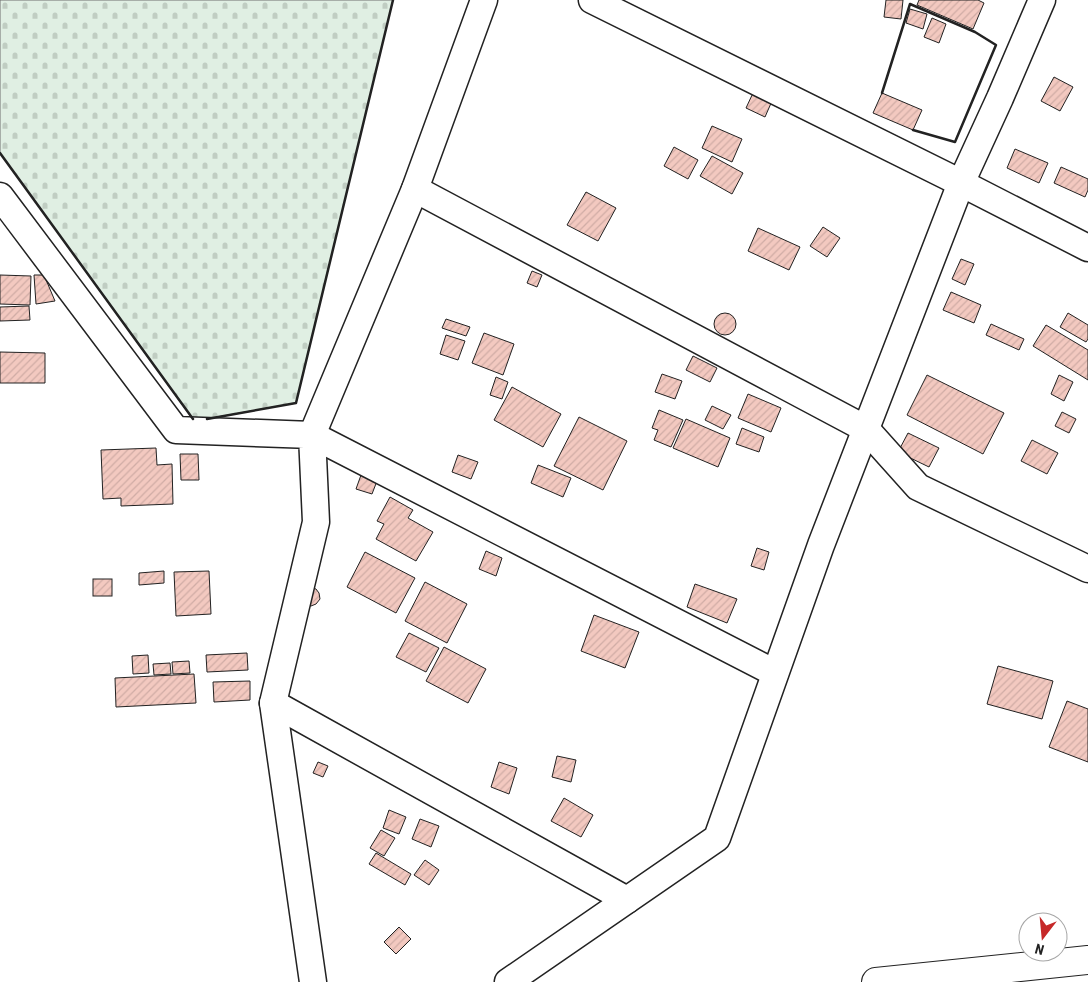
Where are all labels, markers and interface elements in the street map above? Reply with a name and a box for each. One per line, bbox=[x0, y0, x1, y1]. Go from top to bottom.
north arrow bbox=[1018, 912, 1068, 962]
text: N bbox=[1033, 941, 1046, 958]

